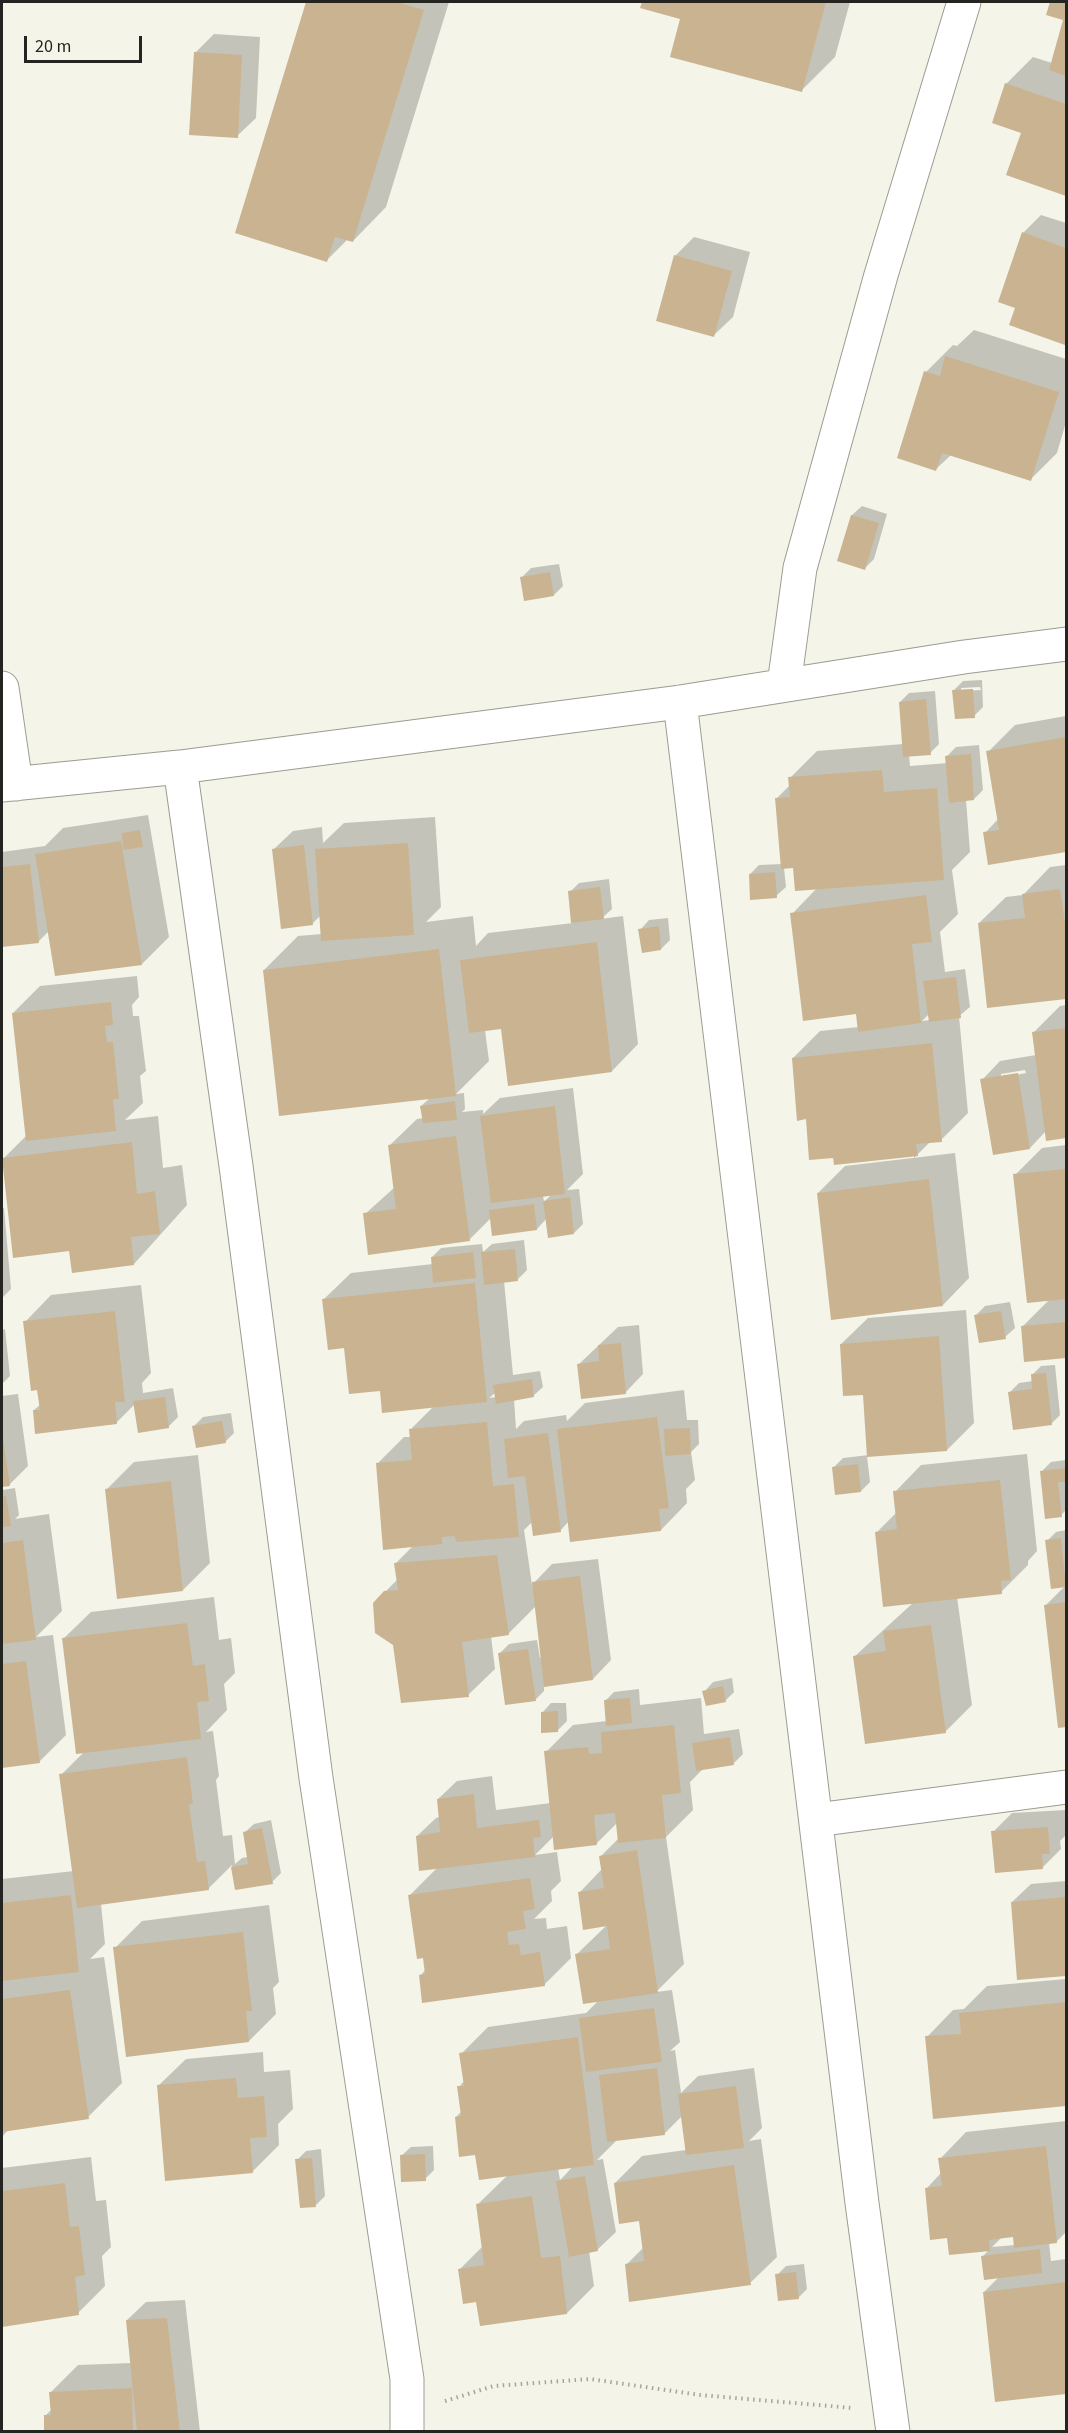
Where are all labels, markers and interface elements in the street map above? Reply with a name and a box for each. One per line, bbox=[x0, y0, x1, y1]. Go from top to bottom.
scale bar bbox=[27, 24, 146, 62]
text: 20 m bbox=[35, 34, 71, 59]

